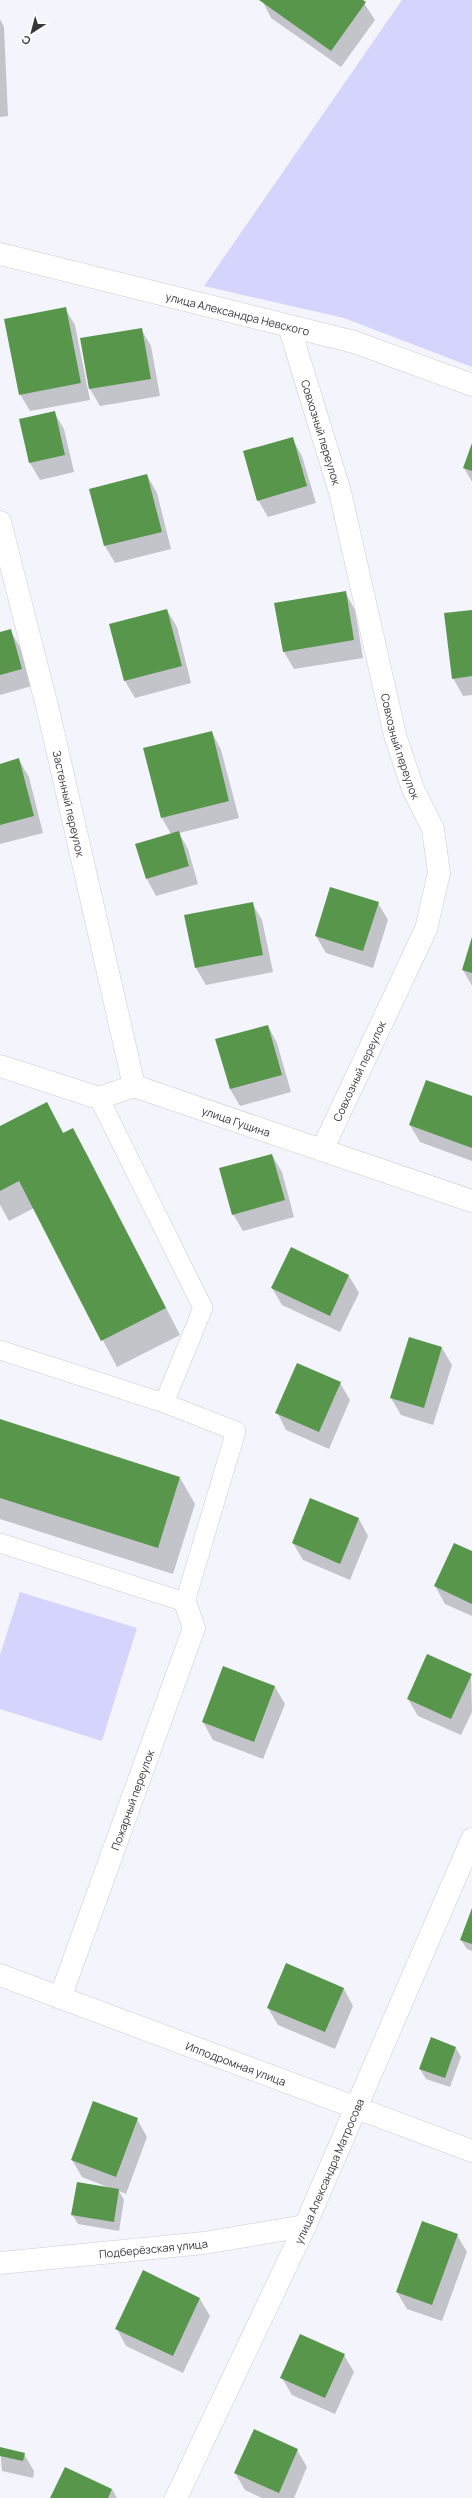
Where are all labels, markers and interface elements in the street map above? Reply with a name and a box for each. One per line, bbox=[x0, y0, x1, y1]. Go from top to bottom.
north arrow bbox=[12, 12, 52, 52]
text: С bbox=[18, 32, 34, 49]
street label: улица Александра Невского bbox=[164, 288, 312, 338]
street label: Совхозный переулок bbox=[298, 377, 345, 487]
street label: Совхозный переулок bbox=[378, 692, 424, 802]
street label: Застенный переулок bbox=[50, 749, 89, 859]
street label: Совхозный переулок bbox=[329, 1018, 389, 1124]
street label: улица Гущина bbox=[200, 1102, 273, 1139]
street label: Пожарный переулок bbox=[107, 1747, 157, 1852]
street label: Ипподромная улица bbox=[184, 2038, 288, 2089]
street label: улица Александра Матросова bbox=[290, 2096, 367, 2246]
street label: Подберёзская улица bbox=[98, 2235, 209, 2261]

